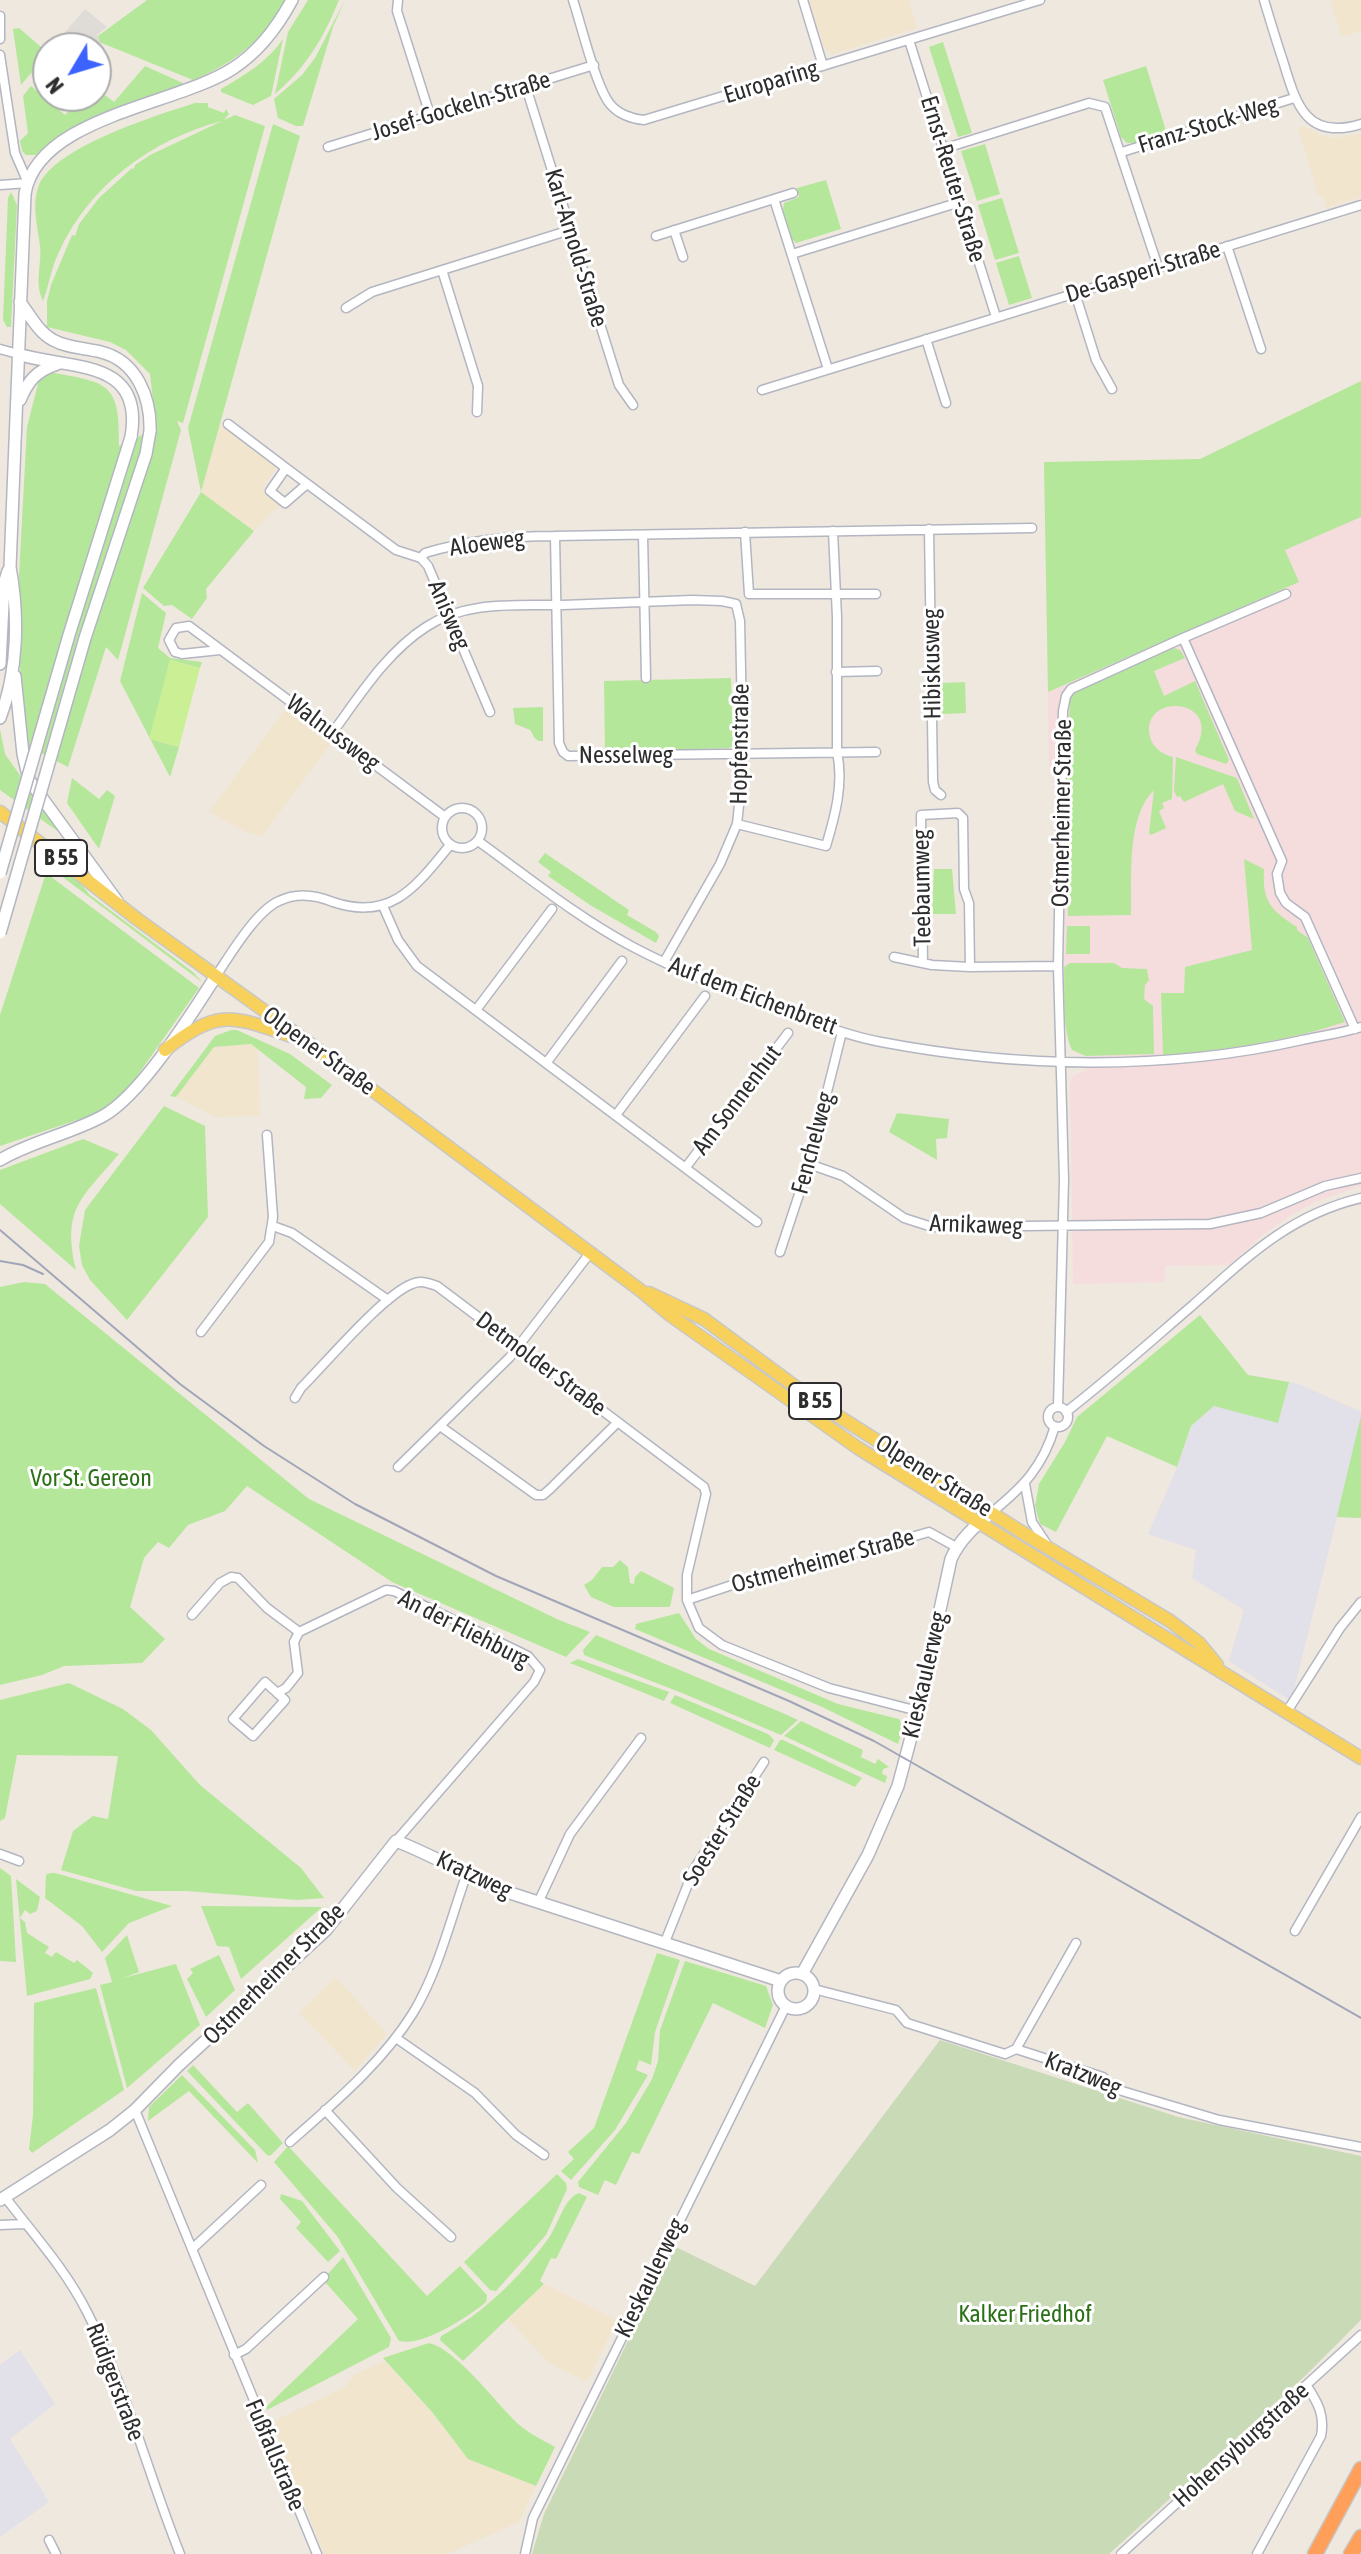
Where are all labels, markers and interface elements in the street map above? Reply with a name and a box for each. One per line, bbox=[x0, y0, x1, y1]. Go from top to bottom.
north arrow bbox=[32, 32, 112, 112]
street label: Europaring bbox=[720, 54, 822, 110]
street label: Josef-Gockeln-Straße bbox=[368, 65, 554, 147]
text: N bbox=[40, 72, 69, 99]
street label: Franz-Stock-Weg bbox=[1135, 90, 1281, 160]
street label: Ernst-Reuter-Straße bbox=[914, 92, 992, 266]
street label: Karl-Arnold-Straße bbox=[538, 165, 614, 331]
street label: De-Gasperi-Straße bbox=[1062, 235, 1224, 309]
street label: Aloeweg bbox=[448, 524, 526, 562]
street label: Anisweg bbox=[422, 576, 476, 654]
street label: Hibiskusweg bbox=[917, 608, 947, 720]
street label: Hopfenstraße bbox=[725, 683, 755, 805]
street label: Walnussweg bbox=[281, 688, 385, 778]
street label: Ostmerheimer Straße bbox=[1046, 719, 1078, 907]
street label: Nesselweg bbox=[579, 741, 673, 769]
street label: Teebaumweg bbox=[907, 829, 937, 947]
road number: B 55 bbox=[35, 840, 87, 876]
street label: Auf dem Eichenbrett bbox=[665, 951, 841, 1041]
street label: Olpener Straße bbox=[257, 1000, 381, 1102]
street label: Am Sonnenhut bbox=[686, 1040, 788, 1160]
street label: Fenchelweg bbox=[786, 1089, 840, 1197]
street label: Arnikaweg bbox=[929, 1209, 1023, 1241]
street label: Detmolder Straße bbox=[470, 1306, 612, 1422]
road number: B 55 bbox=[789, 1383, 841, 1419]
street label: Olpener Straße bbox=[870, 1429, 998, 1523]
park label: Vor St. Gereon bbox=[30, 1464, 152, 1492]
street label: Ostmerheimer Straße bbox=[728, 1523, 918, 1599]
street label: An der Fliehburg bbox=[394, 1584, 534, 1674]
street label: Kieskaulerweg bbox=[896, 1609, 954, 1741]
street label: Soester Straße bbox=[677, 1769, 767, 1891]
street label: Kratzweg bbox=[431, 1845, 517, 1905]
street label: Ostmerheimer Straße bbox=[197, 1897, 351, 2051]
street label: Kratzweg bbox=[1040, 2046, 1126, 2102]
street label: Kieskaulerweg bbox=[609, 2214, 691, 2342]
park label: Kalker Friedhof bbox=[958, 2300, 1092, 2328]
street label: Rüdigerstraße bbox=[79, 2319, 151, 2445]
street label: Hohensyburgstraße bbox=[1167, 2377, 1315, 2513]
street label: Fußfallstraße bbox=[239, 2395, 311, 2515]

